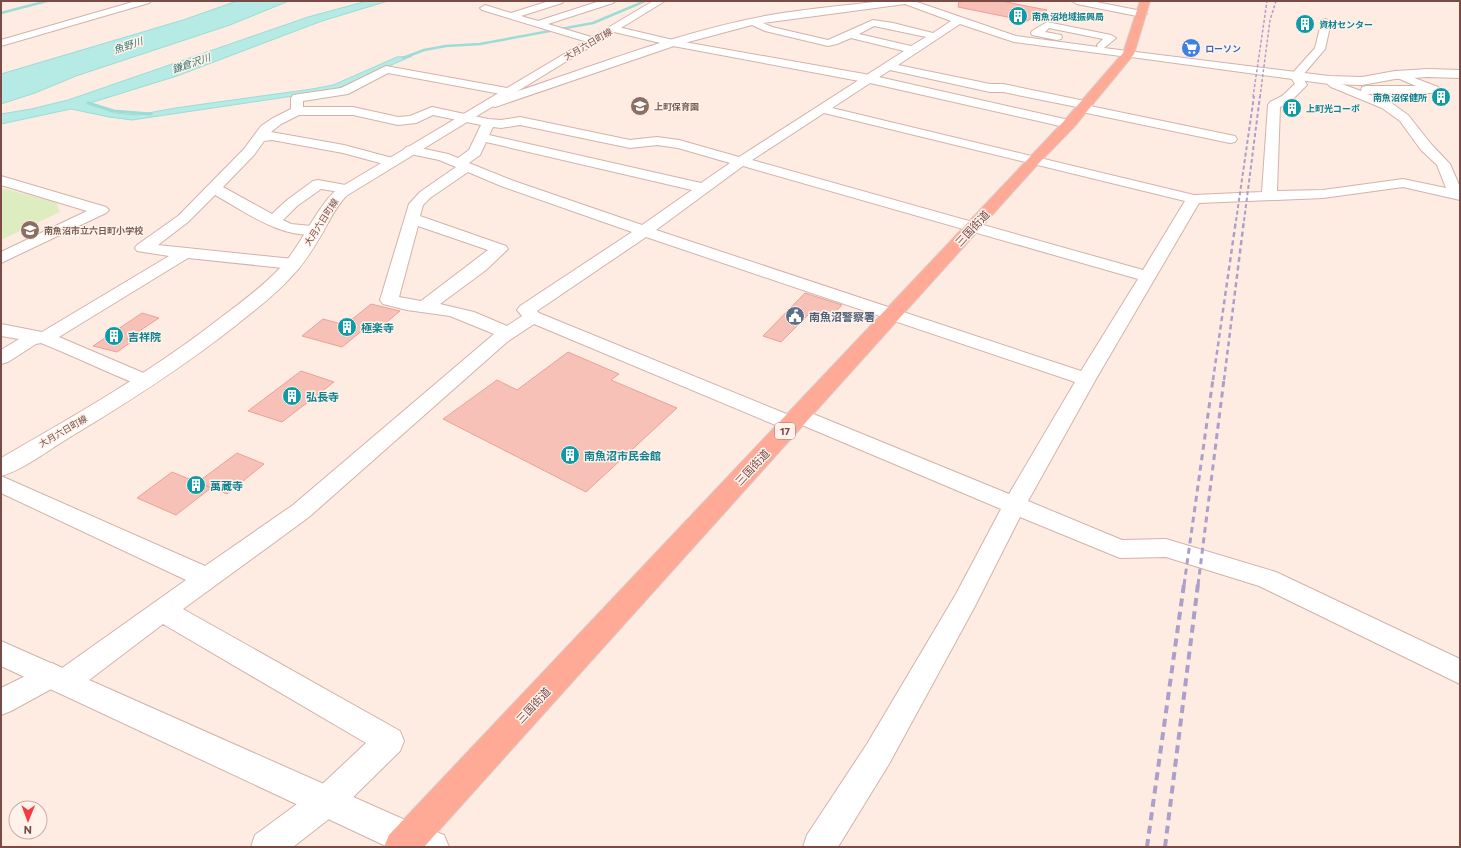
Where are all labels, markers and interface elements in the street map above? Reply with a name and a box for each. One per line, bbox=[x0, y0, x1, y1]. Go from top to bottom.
building icon: 南魚沼地域振興局 bbox=[1007, 5, 1029, 27]
place label: 南魚沼地域振興局 bbox=[1032, 11, 1104, 22]
building icon: 資材センター bbox=[1294, 13, 1316, 35]
place label: 資材センター bbox=[1319, 19, 1373, 30]
street label: 大月六日町線 bbox=[562, 25, 615, 62]
water label: 魚野川 bbox=[112, 34, 145, 56]
supermarket icon: ローソン bbox=[1180, 37, 1202, 59]
place label: ローソン bbox=[1205, 43, 1241, 54]
water label: 鎌倉沢川 bbox=[170, 50, 213, 75]
building icon: 南魚沼保健所 bbox=[1430, 86, 1452, 108]
place label: 南魚沼保健所 bbox=[1373, 92, 1427, 103]
school or university icon: 上町保育園 bbox=[629, 95, 651, 117]
building icon: 上町光コーポ bbox=[1281, 97, 1303, 119]
place label: 上町保育園 bbox=[654, 101, 699, 112]
place label: 上町光コーポ bbox=[1306, 103, 1360, 114]
street label: 大月六日町線 bbox=[302, 196, 341, 248]
street label: 三国街道 bbox=[952, 207, 992, 249]
school or university icon: 南魚沼市立六日町小学校 bbox=[19, 219, 41, 241]
place label: 南魚沼市立六日町小学校 bbox=[44, 225, 144, 236]
public building icon: 南魚沼警察署 bbox=[784, 305, 806, 327]
place label: 南魚沼警察署 bbox=[809, 310, 875, 323]
building icon: 極楽寺 bbox=[336, 316, 358, 338]
place label: 極楽寺 bbox=[361, 321, 394, 334]
building icon: 吉祥院 bbox=[103, 325, 125, 347]
place label: 吉祥院 bbox=[128, 330, 161, 343]
building icon: 弘長寺 bbox=[281, 385, 303, 407]
place label: 弘長寺 bbox=[306, 390, 339, 403]
street label: 大月六日町線 bbox=[37, 412, 90, 449]
road number: 17 bbox=[775, 423, 795, 439]
building icon: 南魚沼市民会館 bbox=[559, 444, 581, 466]
street label: 三国街道 bbox=[732, 446, 772, 488]
place label: 南魚沼市民会館 bbox=[584, 449, 661, 462]
building icon: 萬蔵寺 bbox=[185, 474, 207, 496]
place label: 萬蔵寺 bbox=[210, 479, 243, 492]
street label: 三国街道 bbox=[513, 684, 553, 726]
north arrow bbox=[8, 800, 48, 840]
text: N bbox=[24, 824, 32, 837]

